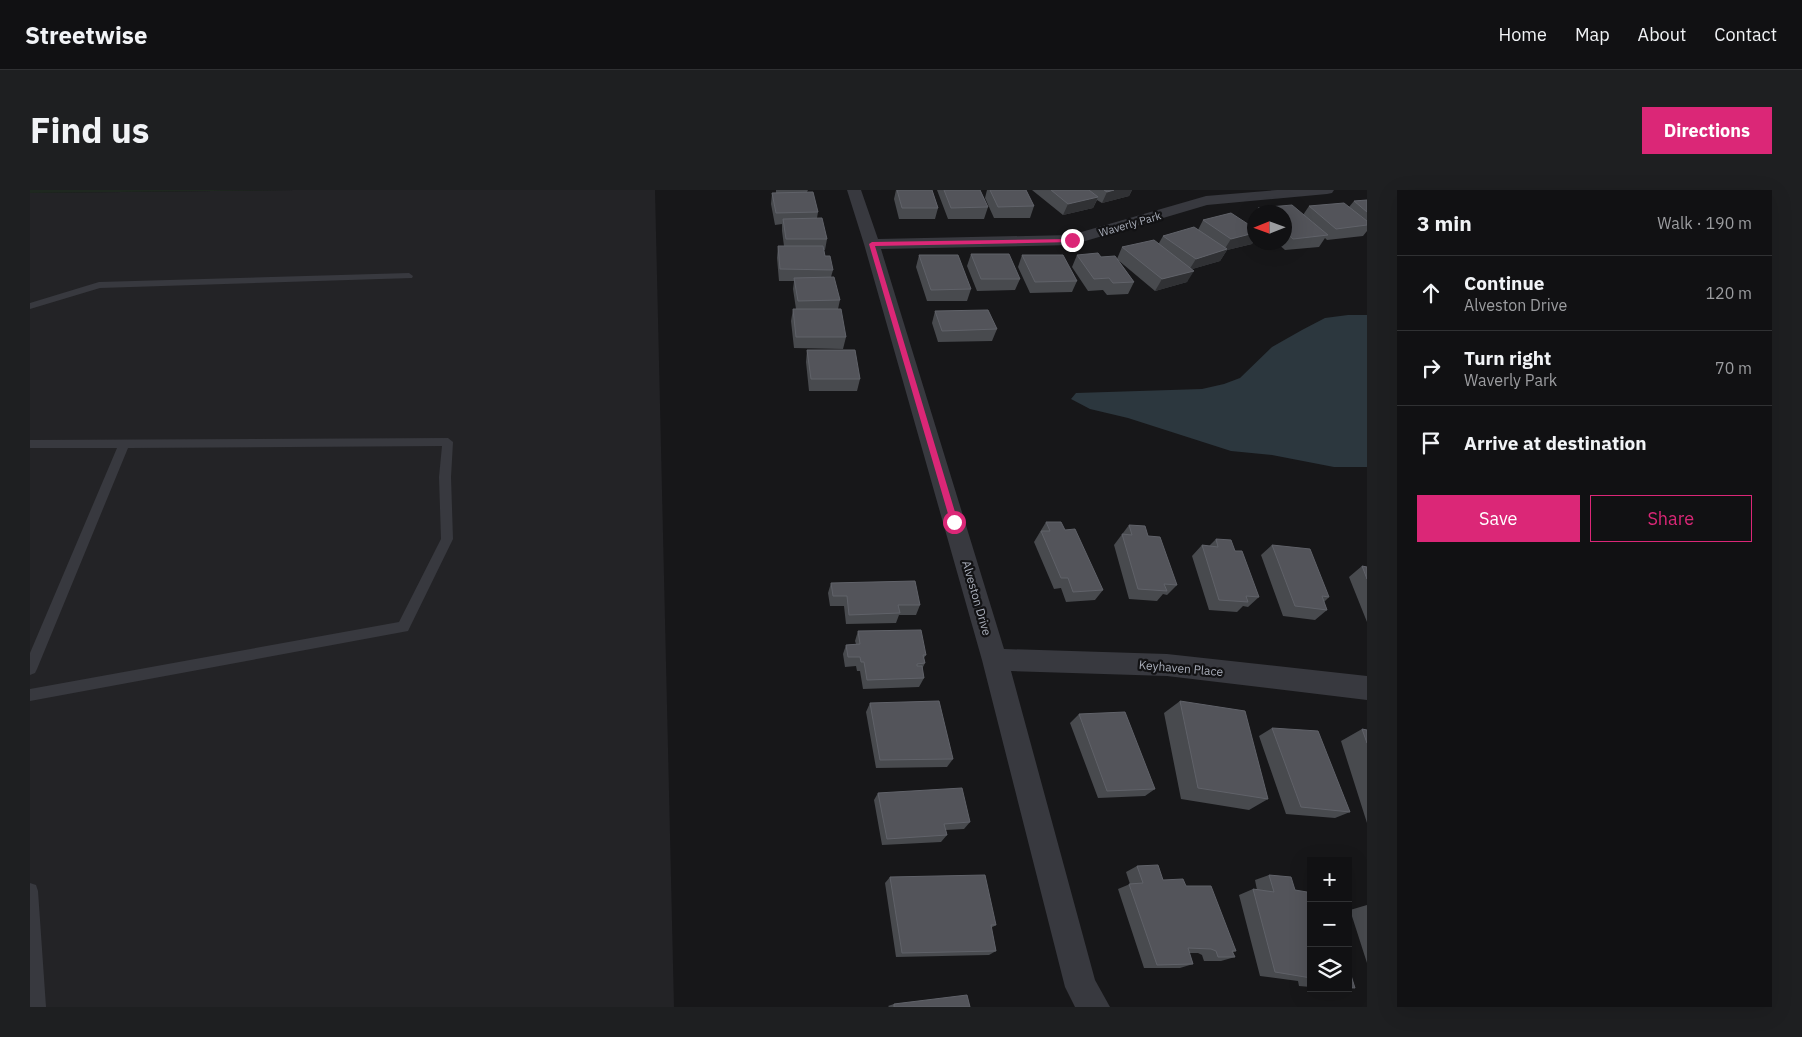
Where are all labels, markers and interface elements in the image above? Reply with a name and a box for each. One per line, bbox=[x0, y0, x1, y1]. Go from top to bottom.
text: Streetwise bbox=[25, 19, 147, 51]
text: Home bbox=[1499, 23, 1547, 46]
text: Map bbox=[1575, 23, 1610, 46]
text: About bbox=[1638, 23, 1686, 46]
text: Contact bbox=[1714, 23, 1777, 46]
text: Find us bbox=[30, 107, 149, 153]
button: Directions bbox=[1642, 107, 1772, 154]
north arrow bbox=[1247, 205, 1292, 250]
street label: Waverly Park bbox=[1097, 208, 1163, 240]
text: 3 min bbox=[1417, 209, 1472, 237]
text: Walk · 190 m bbox=[1657, 213, 1752, 233]
route end bbox=[1061, 229, 1084, 252]
text: Continue bbox=[1464, 271, 1544, 295]
icon: ahead bbox=[1417, 279, 1445, 307]
text: 120 m bbox=[1705, 283, 1752, 303]
text: Alveston Drive bbox=[1464, 295, 1567, 315]
text: Turn right bbox=[1464, 346, 1551, 370]
icon: right bbox=[1417, 354, 1445, 382]
text: 70 m bbox=[1715, 358, 1752, 378]
text: Waverly Park bbox=[1464, 370, 1557, 390]
icon: arrive bbox=[1417, 429, 1445, 457]
text: Arrive at destination bbox=[1464, 431, 1647, 455]
button: Save bbox=[1417, 495, 1580, 542]
button: Share bbox=[1590, 495, 1752, 542]
route start bbox=[943, 511, 966, 534]
street label: Alveston Drive bbox=[959, 559, 995, 638]
street label: Keyhaven Place bbox=[1138, 657, 1224, 679]
map controls bbox=[1307, 857, 1352, 992]
button: + bbox=[1307, 857, 1352, 902]
button: − bbox=[1307, 902, 1352, 947]
button: layers bbox=[1307, 947, 1352, 992]

